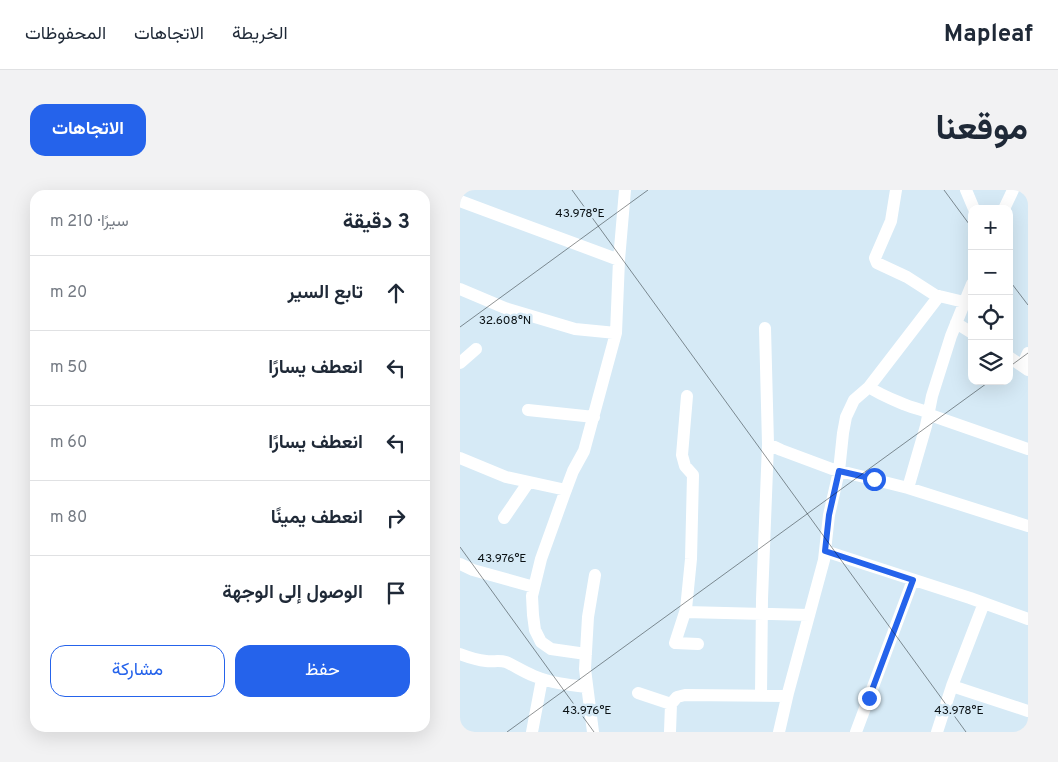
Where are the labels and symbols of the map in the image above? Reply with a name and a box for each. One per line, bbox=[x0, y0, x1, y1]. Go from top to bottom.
text: 43.978°E bbox=[555, 206, 605, 222]
text: 32.608°N bbox=[479, 313, 531, 329]
route start bbox=[863, 468, 886, 491]
text: 43.976°E bbox=[477, 551, 527, 567]
route end bbox=[858, 687, 881, 710]
text: 43.976°E bbox=[562, 703, 612, 719]
text: 43.978°E bbox=[934, 703, 984, 719]

